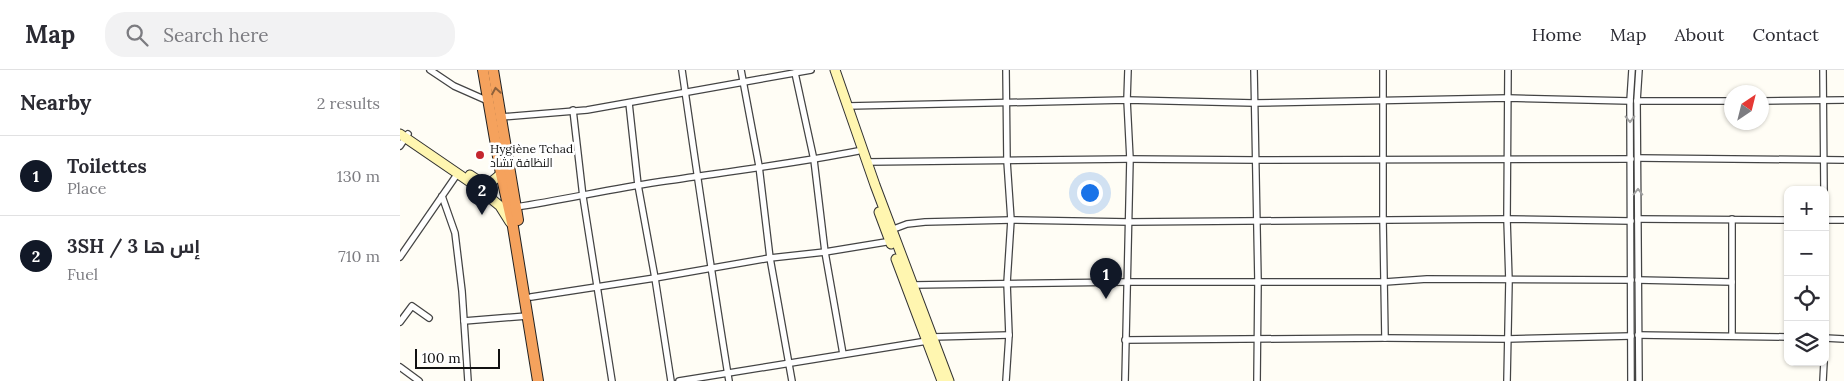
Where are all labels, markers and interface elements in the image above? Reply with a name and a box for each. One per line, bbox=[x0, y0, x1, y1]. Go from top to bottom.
search box bbox=[105, 12, 455, 57]
text: Map bbox=[25, 19, 75, 50]
icon: search bbox=[123, 21, 151, 49]
text: Search here bbox=[163, 23, 269, 47]
text: Home bbox=[1532, 23, 1582, 46]
text: Map bbox=[1610, 23, 1646, 46]
text: About bbox=[1674, 23, 1724, 46]
text: Contact bbox=[1752, 23, 1819, 46]
north arrow bbox=[1724, 85, 1769, 130]
one-way arrow bbox=[492, 87, 502, 96]
text: Nearby bbox=[20, 89, 91, 116]
text: 2 results bbox=[317, 93, 380, 113]
one-way arrow bbox=[1625, 115, 1636, 123]
place label: Hygiène Tchad النظافة تشاد bbox=[490, 141, 573, 170]
marker: Hygiène Tchad النظافة تشاد bbox=[474, 149, 486, 161]
text: Toilettes bbox=[67, 154, 147, 178]
text: 1 bbox=[33, 166, 39, 186]
text: 130 m bbox=[337, 166, 380, 186]
pin: 2 bbox=[466, 174, 498, 215]
text: Place bbox=[67, 178, 106, 198]
your location bbox=[1077, 180, 1103, 206]
map controls bbox=[1784, 186, 1829, 366]
button: + bbox=[1784, 186, 1829, 231]
one-way arrow bbox=[1633, 188, 1643, 196]
button: − bbox=[1784, 231, 1829, 276]
text: 3SH / 3 إس ها bbox=[67, 234, 200, 258]
text: 2 bbox=[32, 246, 40, 266]
text: 710 m bbox=[338, 246, 380, 266]
pin: 1 bbox=[1090, 258, 1122, 299]
text: Fuel bbox=[67, 264, 98, 284]
button: locate bbox=[1784, 276, 1829, 321]
button: layers bbox=[1784, 321, 1829, 366]
scale bar bbox=[415, 346, 500, 369]
text: 100 m bbox=[422, 349, 461, 367]

